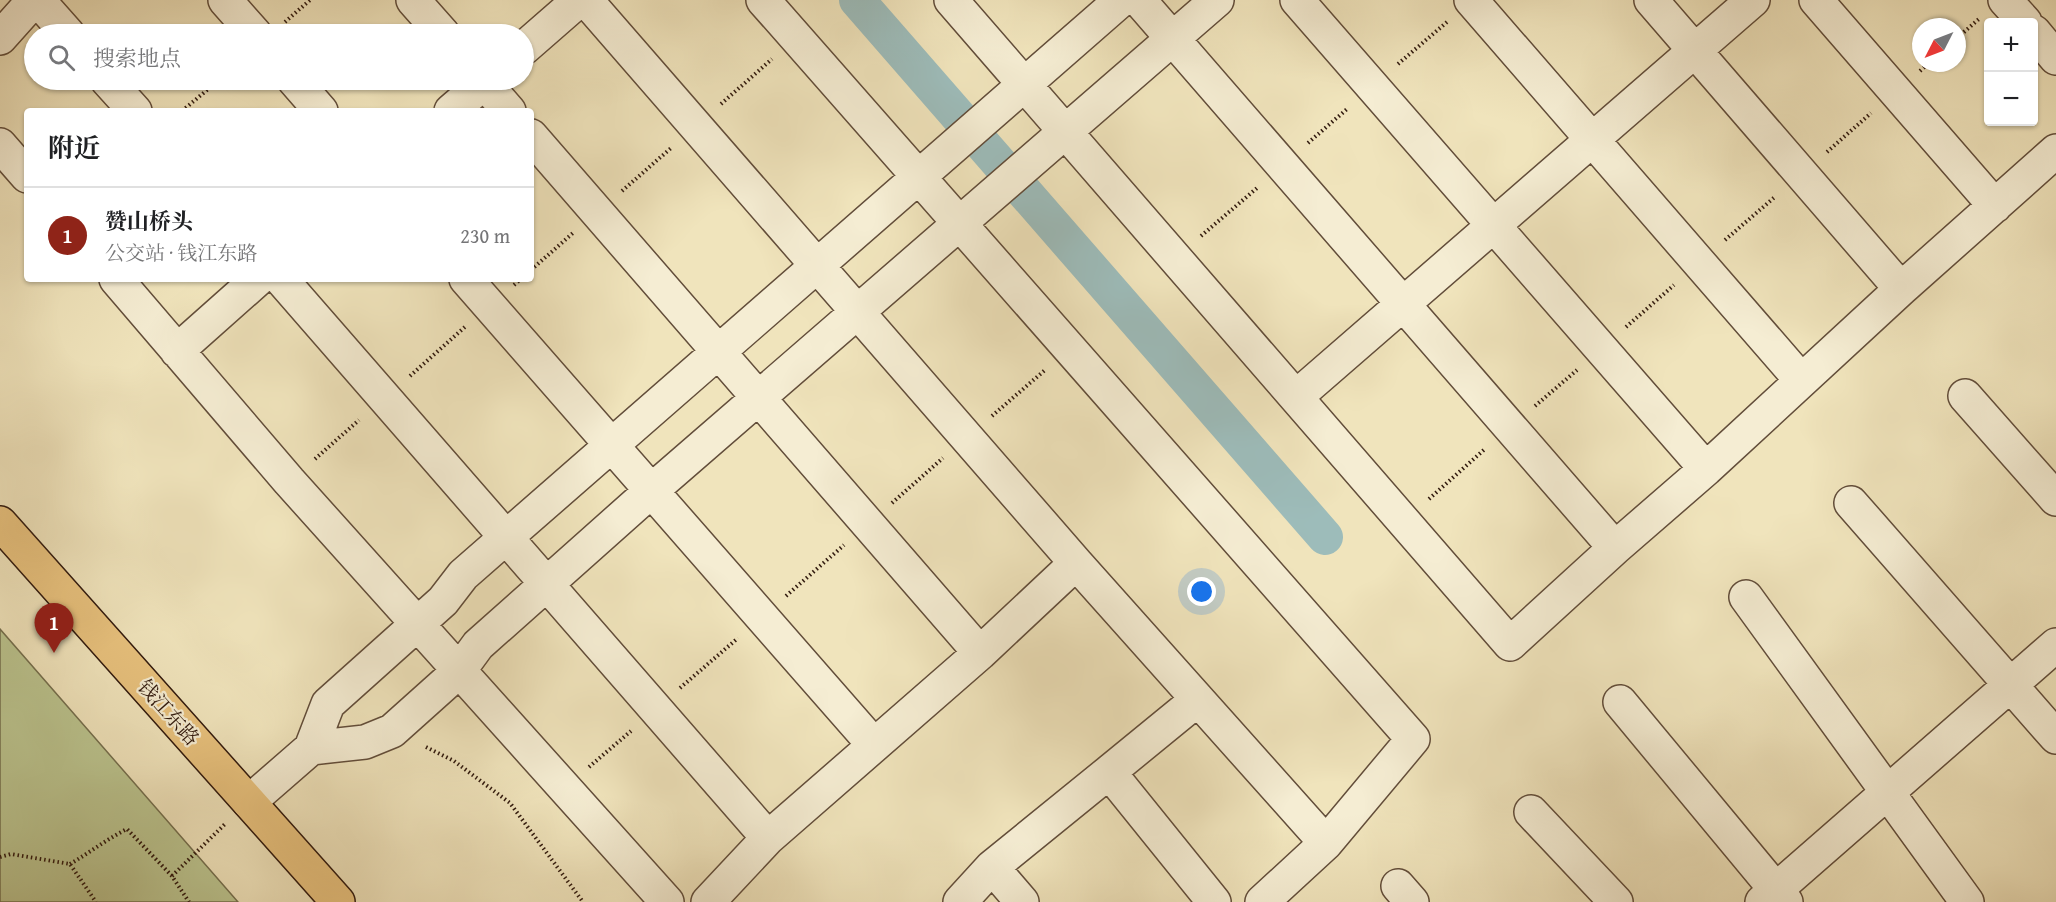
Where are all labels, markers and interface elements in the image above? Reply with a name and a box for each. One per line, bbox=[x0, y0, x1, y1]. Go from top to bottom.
north arrow bbox=[1912, 18, 1966, 72]
map controls bbox=[1984, 18, 2038, 126]
button: + bbox=[1984, 18, 2038, 72]
search box bbox=[24, 24, 534, 90]
icon: search bbox=[45, 41, 78, 74]
text: 搜索地点 bbox=[93, 42, 181, 74]
button: − bbox=[1984, 72, 2038, 126]
text: 附近 bbox=[48, 128, 100, 167]
text: 赞山桥头 bbox=[105, 205, 193, 237]
text: 1 bbox=[62, 221, 73, 250]
text: 230 m bbox=[460, 221, 510, 250]
text: 公交站 · 钱江东路 bbox=[105, 238, 257, 267]
your location bbox=[1187, 577, 1216, 606]
pin: 1 bbox=[34, 604, 74, 653]
street label: 钱江东路 bbox=[131, 673, 207, 751]

